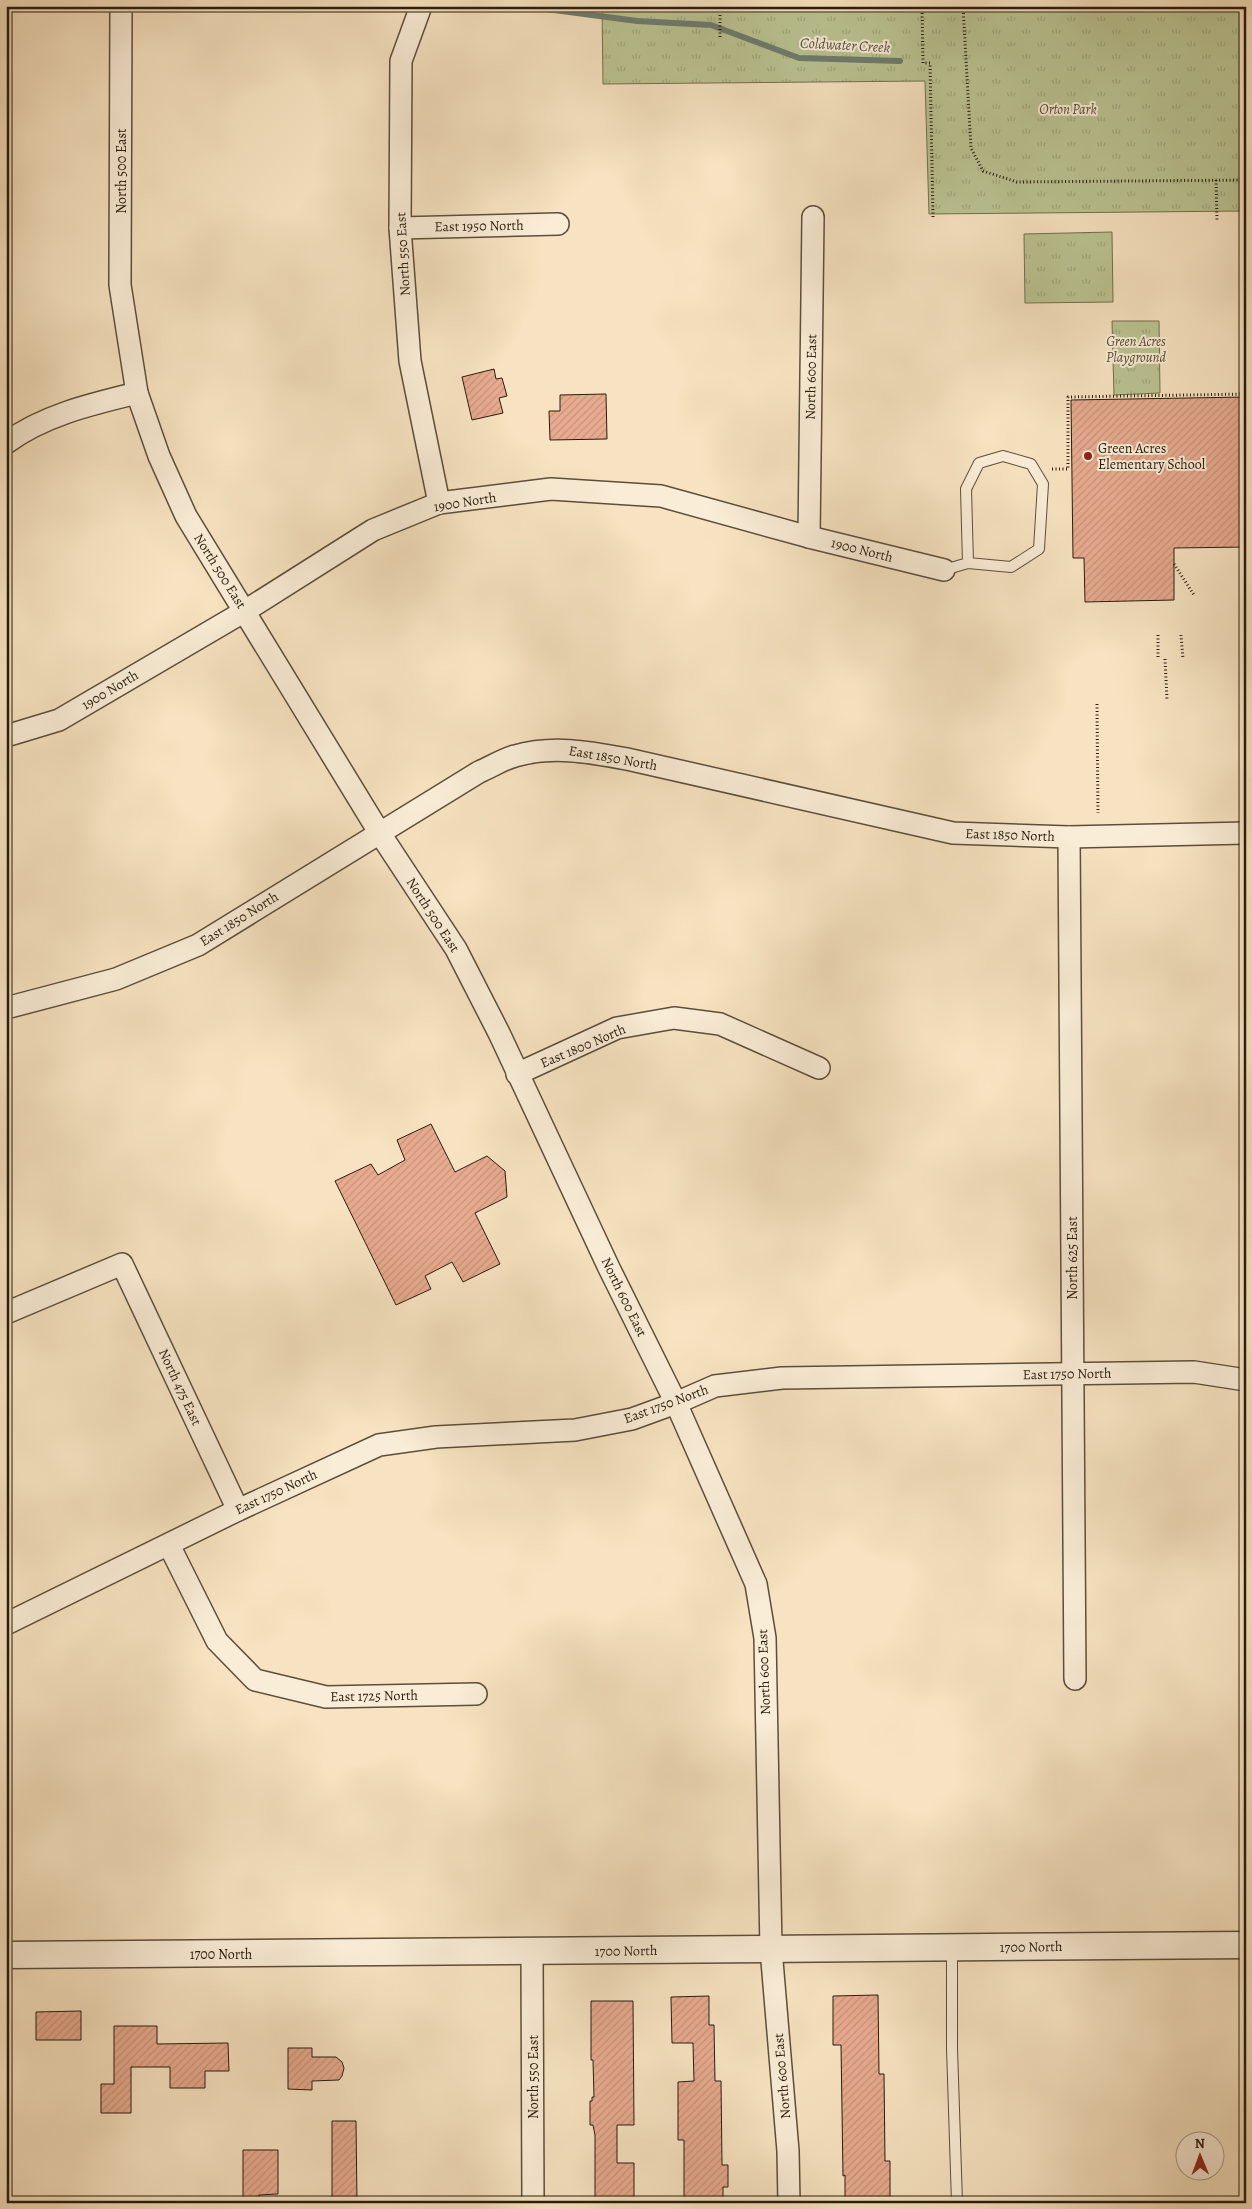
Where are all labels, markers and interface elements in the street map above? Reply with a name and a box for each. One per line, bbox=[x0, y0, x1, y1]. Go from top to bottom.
water label: Coldwater Creek bbox=[799, 33, 891, 57]
park label: Orton Park bbox=[1039, 100, 1097, 119]
street label: North 500 East bbox=[112, 128, 131, 214]
street label: North 550 East bbox=[391, 211, 415, 296]
street label: East 1950 North bbox=[434, 216, 524, 236]
park label: Green Acres Playground bbox=[1106, 332, 1167, 367]
street label: North 600 East bbox=[801, 334, 821, 420]
place label: Green Acres Elementary School bbox=[1098, 439, 1206, 474]
marker: Green Acres Elementary School bbox=[1082, 450, 1094, 462]
street label: 1900 North bbox=[432, 488, 498, 516]
street label: North 500 East bbox=[189, 530, 251, 613]
street label: 1900 North bbox=[829, 533, 895, 567]
street label: 1900 North bbox=[78, 665, 142, 714]
street label: East 1850 North bbox=[567, 741, 659, 775]
street label: East 1850 North bbox=[965, 824, 1056, 846]
street label: North 500 East bbox=[402, 874, 464, 956]
street label: East 1850 North bbox=[196, 887, 282, 951]
street label: East 1800 North bbox=[537, 1019, 629, 1073]
street label: North 625 East bbox=[1063, 1216, 1082, 1300]
street label: North 600 East bbox=[597, 1254, 652, 1340]
street label: North 475 East bbox=[154, 1345, 206, 1429]
street label: East 1750 North bbox=[1022, 1364, 1112, 1384]
street label: East 1750 North bbox=[621, 1380, 711, 1428]
street label: East 1750 North bbox=[232, 1464, 321, 1519]
street label: North 600 East bbox=[753, 1628, 775, 1715]
street label: East 1725 North bbox=[330, 1686, 419, 1706]
street label: 1700 North bbox=[1000, 1937, 1063, 1957]
street label: 1700 North bbox=[595, 1941, 658, 1961]
street label: 1700 North bbox=[190, 1945, 253, 1964]
street label: North 600 East bbox=[769, 2032, 795, 2120]
street label: North 550 East bbox=[524, 2035, 543, 2119]
north arrow bbox=[1174, 2132, 1224, 2182]
text: N bbox=[1195, 2134, 1205, 2153]

